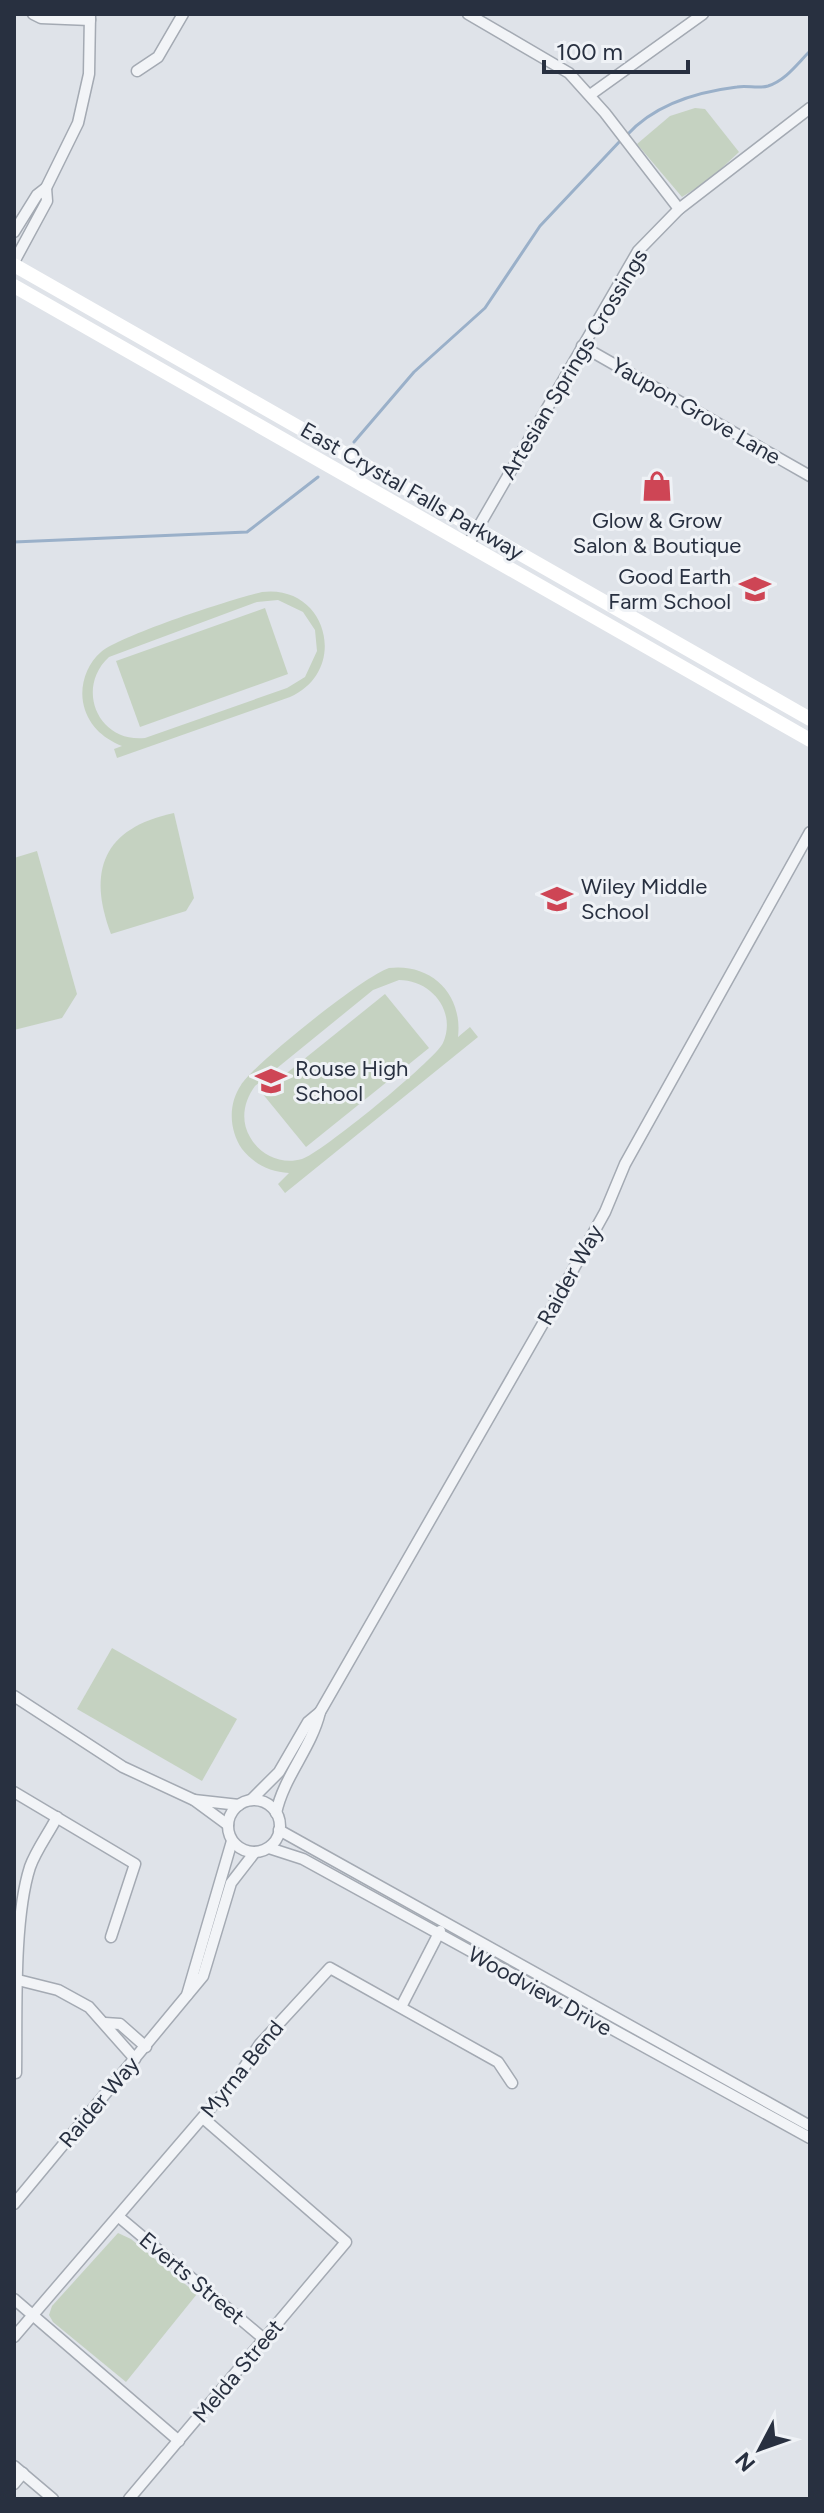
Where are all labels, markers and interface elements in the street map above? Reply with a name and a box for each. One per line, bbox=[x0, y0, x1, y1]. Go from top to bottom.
scale bar bbox=[544, 24, 688, 74]
text: 100 m bbox=[556, 37, 623, 66]
street label: Artesian Springs Crossings bbox=[494, 244, 654, 484]
street label: Yaupon Grove Lane bbox=[606, 352, 786, 470]
street label: East Crystal Falls Parkway bbox=[296, 416, 529, 566]
shop icon: Glow & Grow Salon & Boutique bbox=[640, 469, 674, 503]
place label: Glow & Grow Salon & Boutique bbox=[573, 507, 741, 559]
place label: Good Earth Farm School bbox=[608, 563, 731, 615]
school or university icon: Good Earth Farm School bbox=[738, 572, 772, 606]
place label: Wiley Middle School bbox=[581, 873, 707, 925]
school or university icon: Wiley Middle School bbox=[540, 882, 574, 916]
place label: Rouse High School bbox=[295, 1055, 408, 1107]
school or university icon: Rouse High School bbox=[254, 1064, 288, 1098]
street label: Raider Way bbox=[531, 1220, 609, 1330]
street label: Woodview Drive bbox=[463, 1940, 617, 2042]
street label: Myrna Bend bbox=[195, 2015, 289, 2123]
street label: Raider Way bbox=[53, 2051, 145, 2153]
street label: Everts Street bbox=[134, 2226, 250, 2330]
street label: Melda Street bbox=[187, 2314, 289, 2428]
north arrow bbox=[720, 2409, 800, 2489]
text: N bbox=[730, 2447, 761, 2477]

